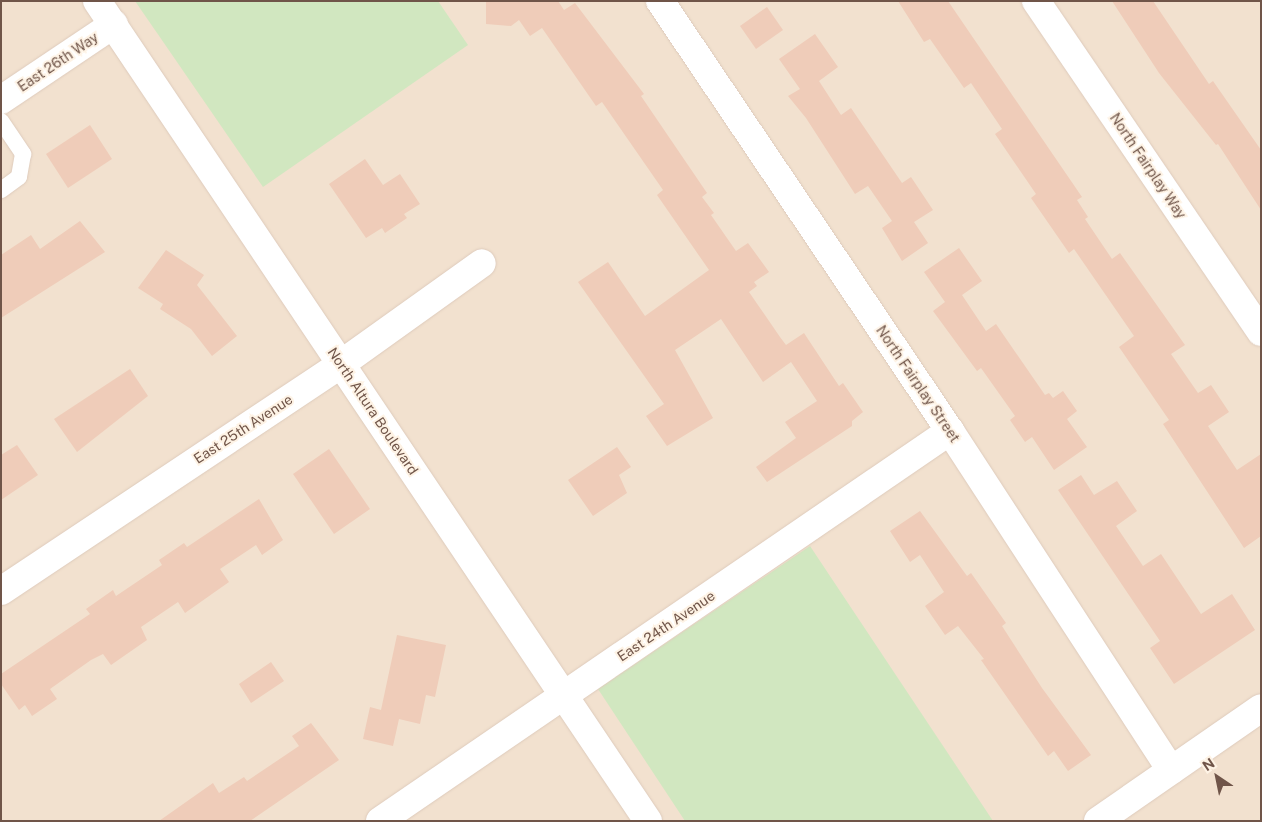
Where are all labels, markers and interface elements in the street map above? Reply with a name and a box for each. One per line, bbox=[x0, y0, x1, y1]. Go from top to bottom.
street label: East 26th Way bbox=[14, 29, 102, 95]
street label: North Fairplay Way bbox=[1106, 110, 1190, 222]
street label: North Fairplay Street bbox=[873, 322, 963, 446]
street label: North Altura Boulevard bbox=[324, 344, 422, 478]
street label: East 25th Avenue bbox=[190, 391, 296, 467]
street label: East 24th Avenue bbox=[614, 587, 718, 665]
north arrow bbox=[1192, 752, 1242, 802]
text: N bbox=[1200, 755, 1218, 774]

